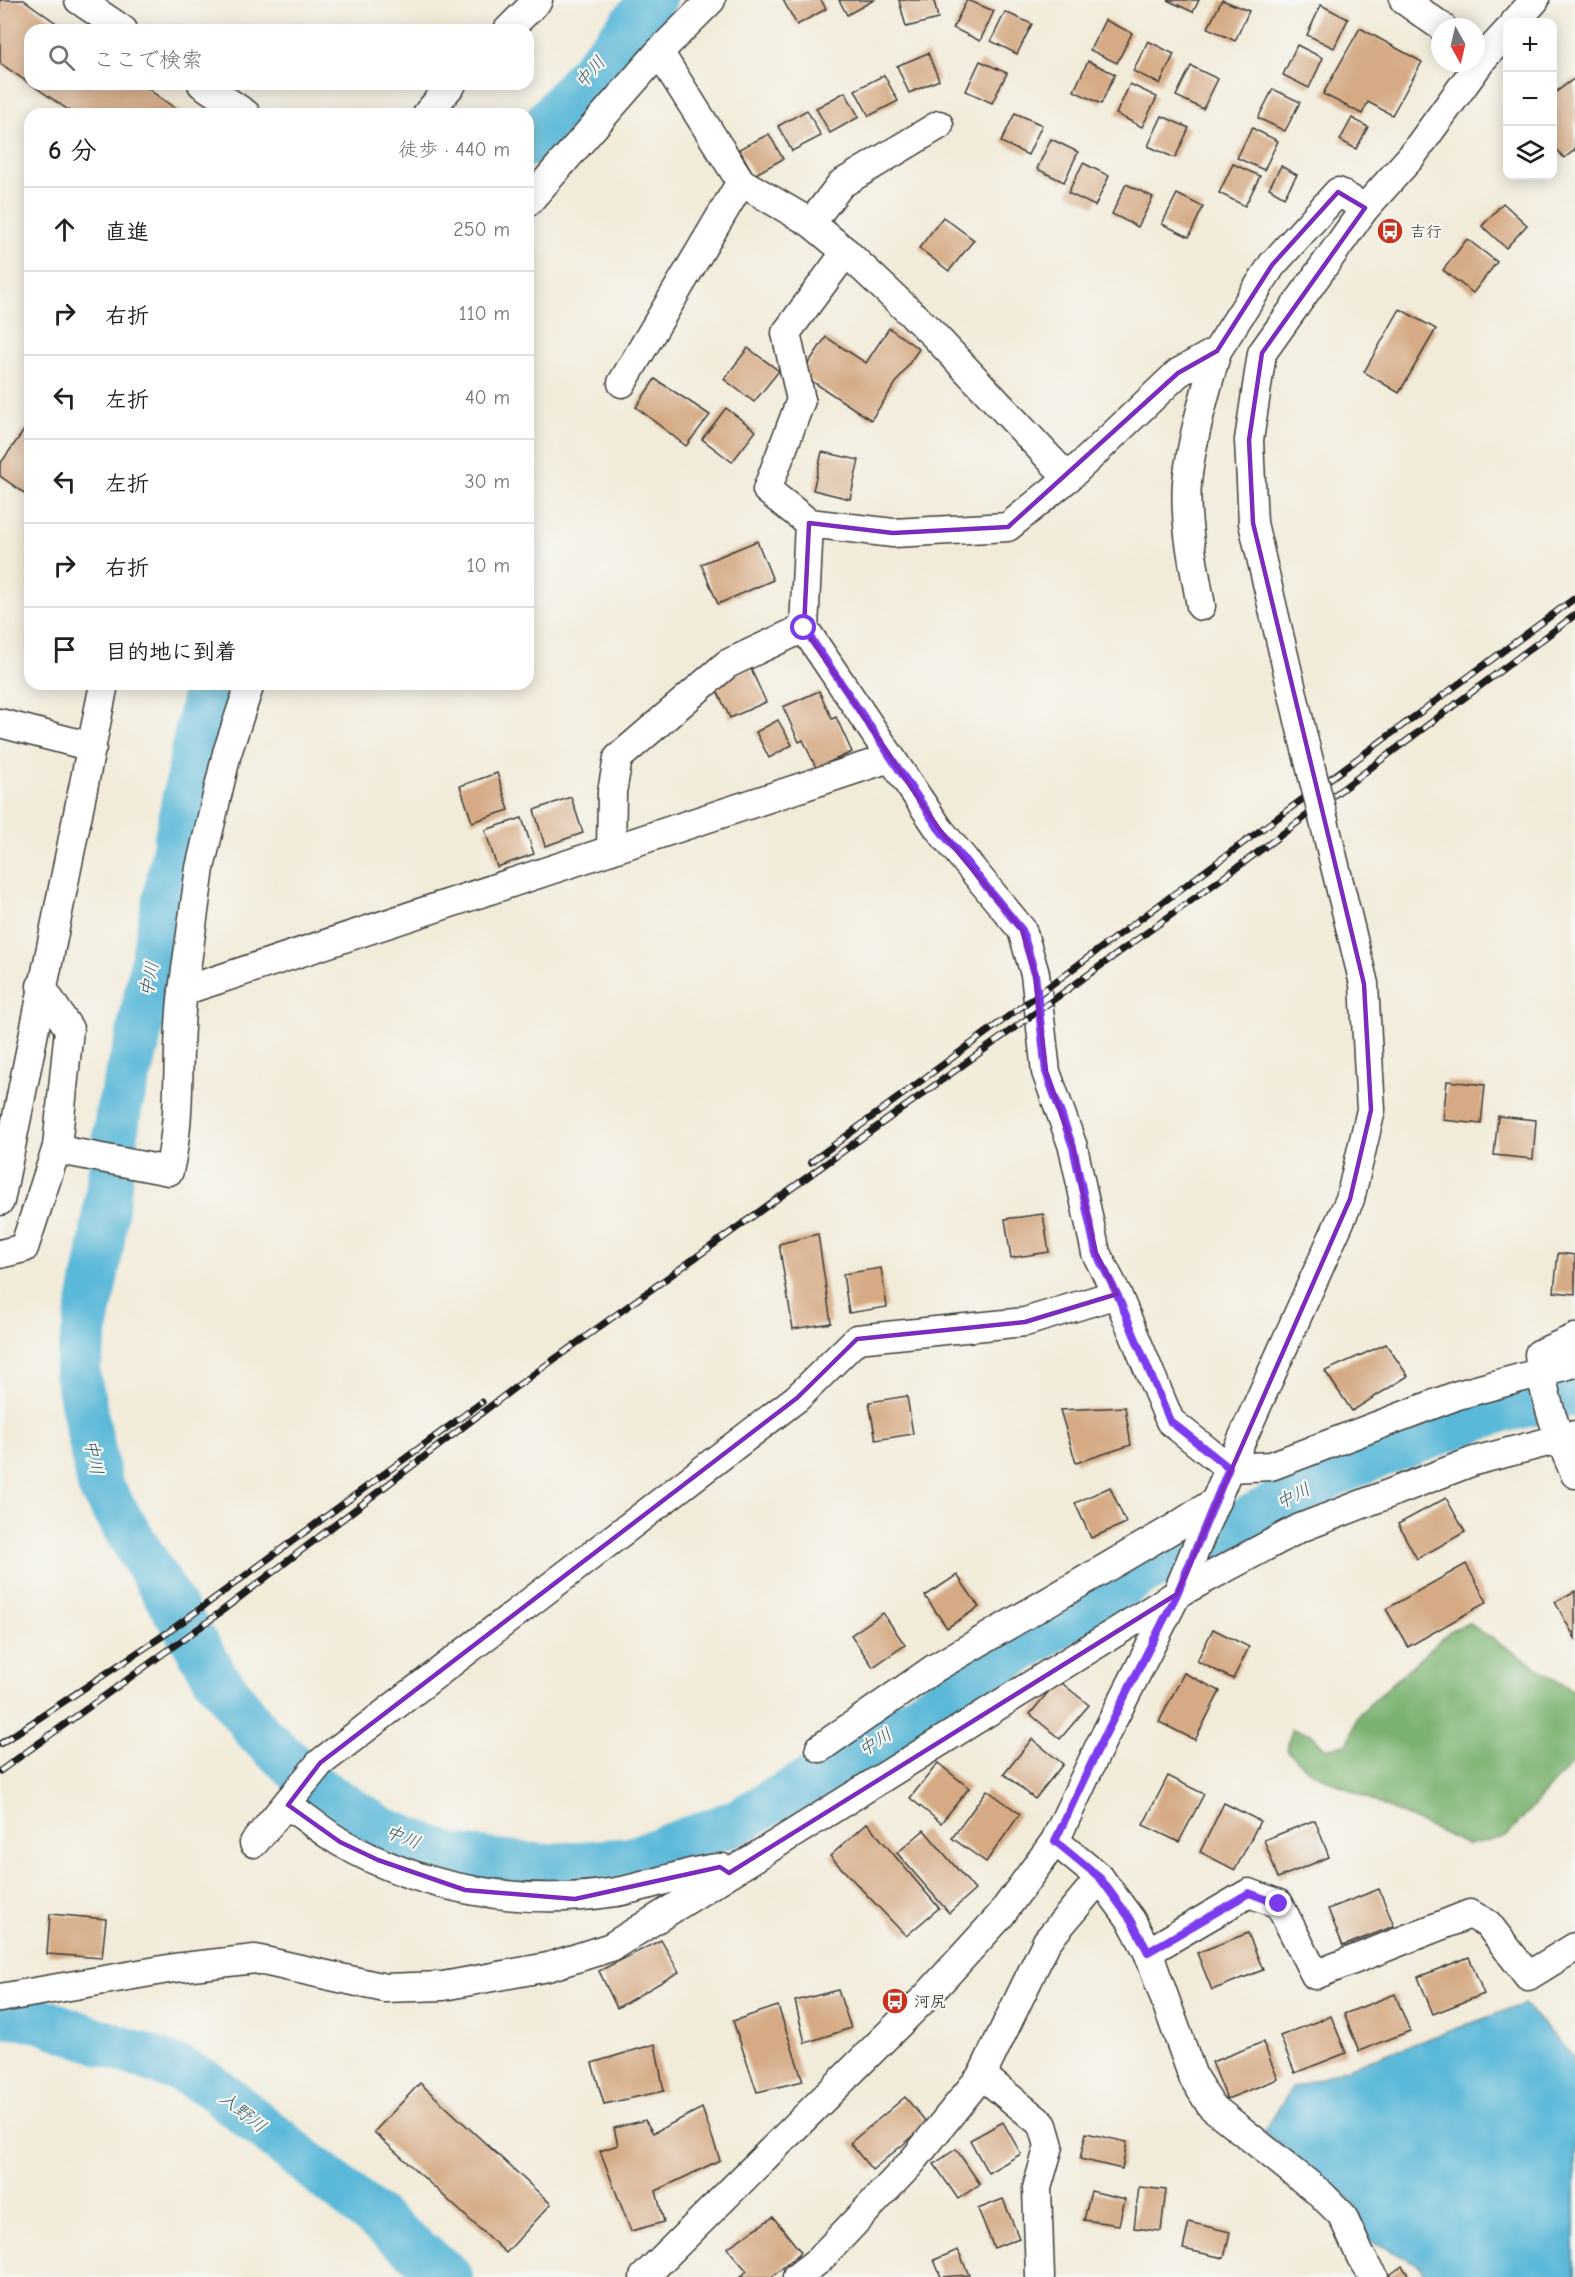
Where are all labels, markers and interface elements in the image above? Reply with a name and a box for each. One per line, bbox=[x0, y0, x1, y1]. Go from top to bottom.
north arrow bbox=[1431, 18, 1485, 72]
map controls bbox=[1503, 18, 1557, 180]
button: + bbox=[1503, 18, 1557, 72]
search box bbox=[24, 24, 534, 90]
icon: search bbox=[45, 41, 78, 74]
text: ここで検索 bbox=[93, 47, 203, 73]
water label: 中川 bbox=[571, 52, 610, 93]
button: − bbox=[1503, 72, 1557, 126]
button: layers bbox=[1503, 126, 1557, 180]
text: 6 分 bbox=[48, 136, 97, 166]
text: 徒歩 · 440 m bbox=[398, 138, 510, 161]
icon: ahead bbox=[48, 213, 81, 246]
bus stop icon: 吉行 bbox=[1375, 216, 1405, 246]
text: 250 m bbox=[453, 218, 510, 241]
text: 直進 bbox=[105, 219, 149, 245]
place label: 吉行 bbox=[1410, 223, 1442, 241]
icon: right bbox=[48, 297, 81, 330]
text: 110 m bbox=[459, 302, 510, 325]
text: 右折 bbox=[105, 303, 149, 329]
icon: left bbox=[48, 381, 81, 414]
text: 40 m bbox=[465, 386, 510, 409]
text: 左折 bbox=[105, 387, 149, 413]
icon: left bbox=[48, 465, 81, 498]
text: 30 m bbox=[464, 470, 510, 493]
text: 左折 bbox=[105, 471, 149, 497]
icon: right bbox=[48, 549, 81, 582]
text: 10 m bbox=[467, 554, 510, 577]
text: 右折 bbox=[105, 555, 149, 581]
route start bbox=[790, 614, 816, 640]
icon: arrive bbox=[48, 633, 81, 666]
text: 目的地に到着 bbox=[105, 639, 237, 665]
water label: 中川 bbox=[136, 959, 163, 999]
water label: 中川 bbox=[80, 1437, 107, 1477]
water label: 中川 bbox=[1272, 1479, 1314, 1514]
water label: 中川 bbox=[854, 1724, 896, 1761]
water label: 中川 bbox=[382, 1821, 423, 1854]
route end bbox=[1265, 1890, 1291, 1916]
bus stop icon: 河尻 bbox=[880, 1986, 910, 2016]
place label: 河尻 bbox=[914, 1993, 946, 2011]
water label: 入野川 bbox=[215, 2087, 270, 2138]

